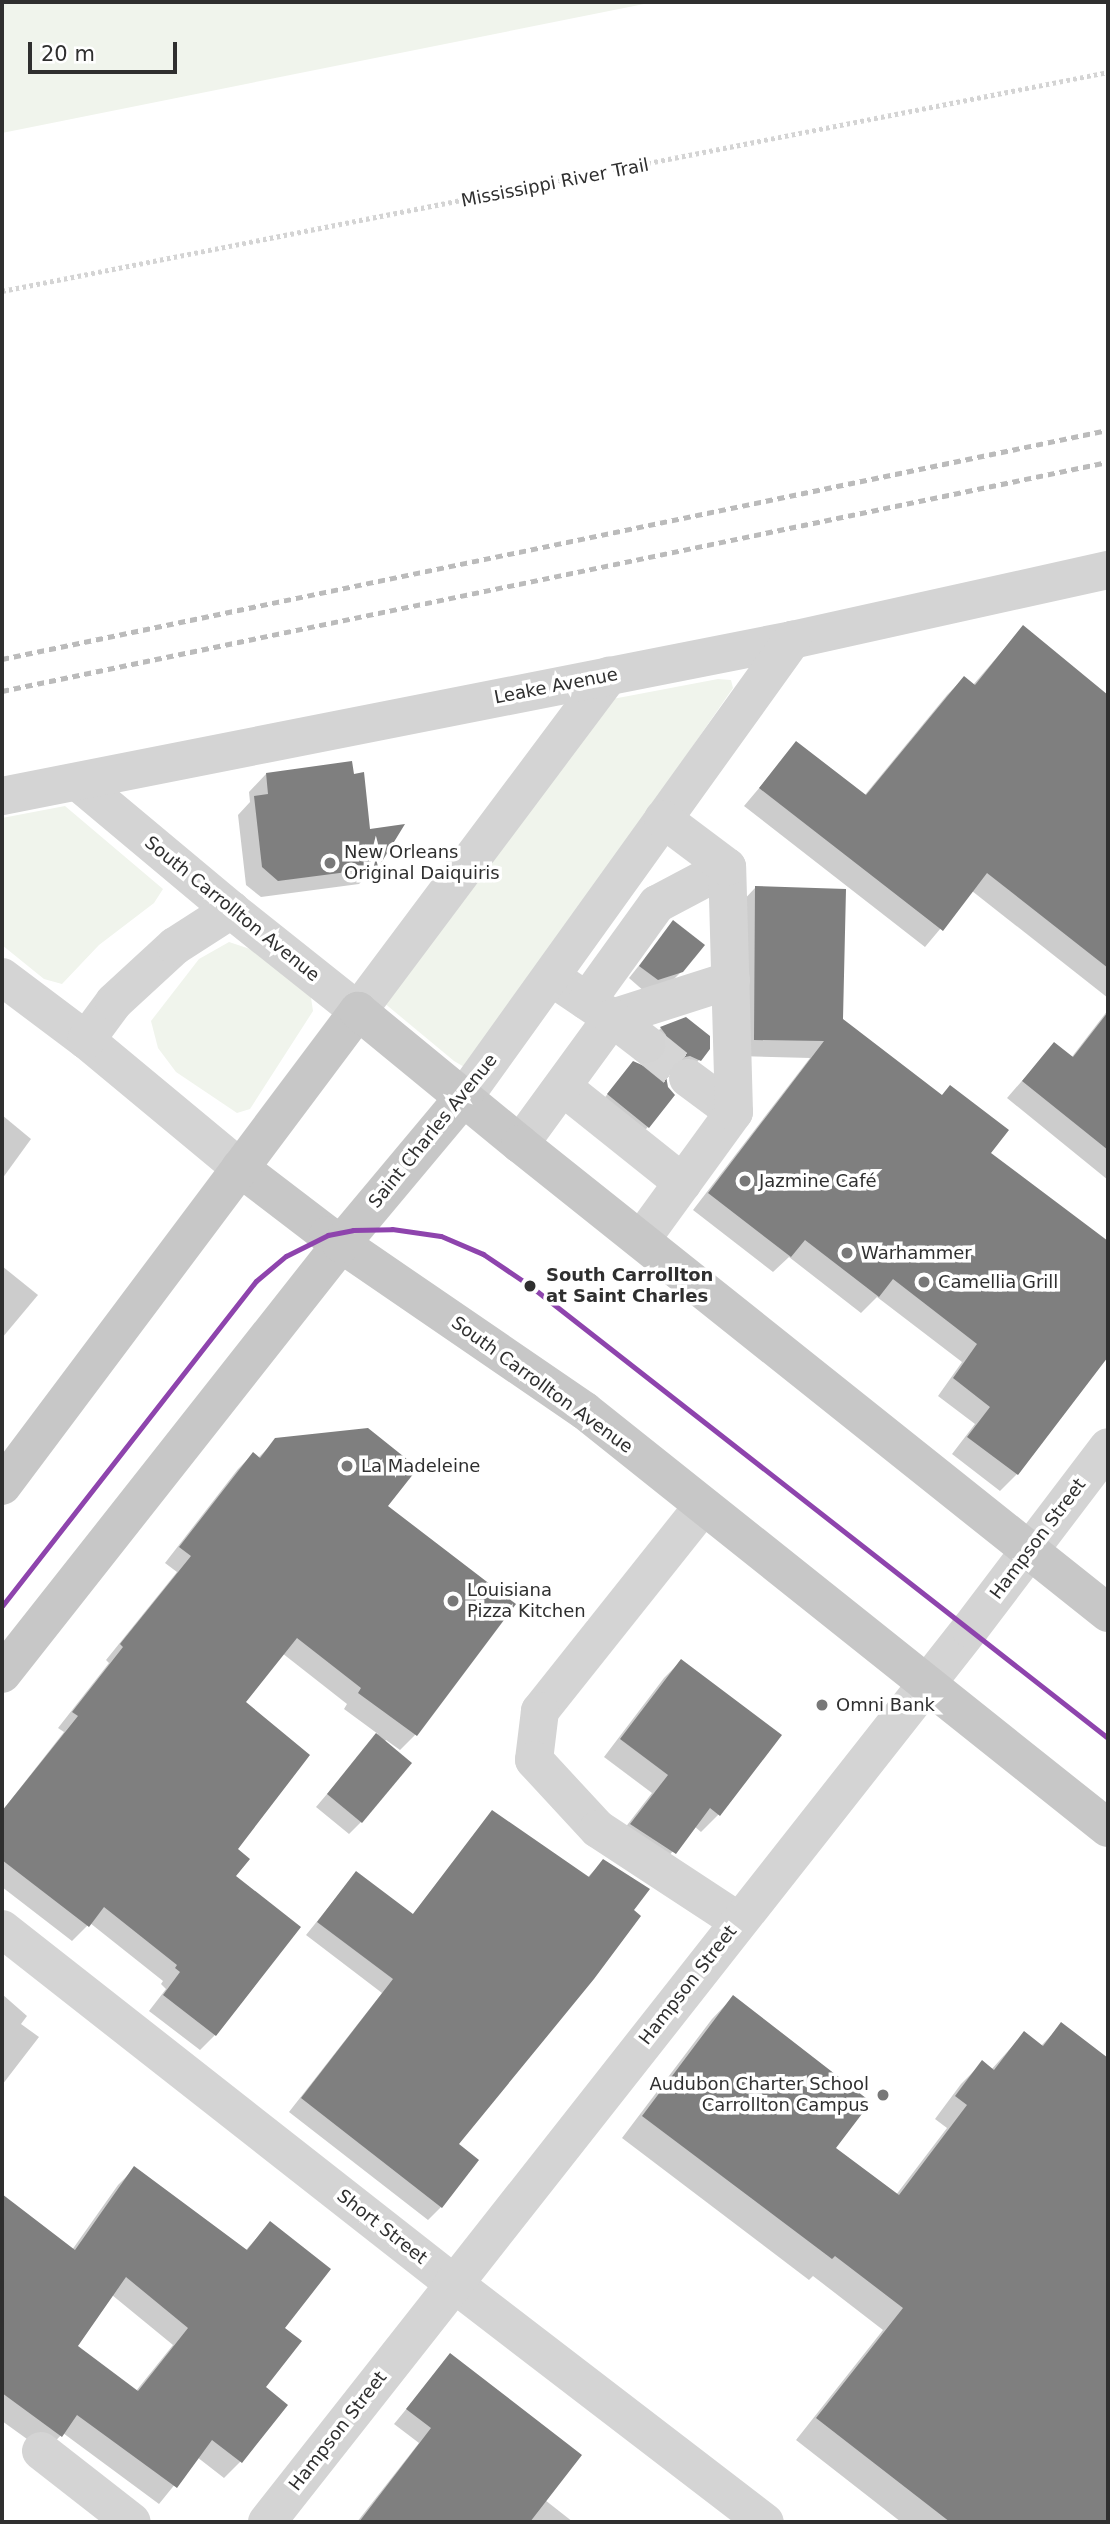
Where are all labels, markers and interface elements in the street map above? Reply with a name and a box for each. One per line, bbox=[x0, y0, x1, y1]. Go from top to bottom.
scale bar bbox=[32, 28, 180, 72]
text: 20 m bbox=[41, 42, 95, 66]
street label: Mississippi River Trail bbox=[459, 154, 651, 212]
street label: Leake Avenue bbox=[492, 663, 620, 709]
street label: South Carrollton Avenue bbox=[140, 832, 324, 986]
place label: New Orleans Original Daiquiris bbox=[344, 842, 500, 884]
marker: New Orleans Original Daiquiris bbox=[322, 855, 338, 871]
street label: Saint Charles Avenue bbox=[364, 1050, 502, 1212]
place label: Jazmine Café bbox=[759, 1170, 877, 1192]
marker: Jazmine Café bbox=[737, 1173, 753, 1189]
place label: Warhammer bbox=[861, 1242, 972, 1264]
marker: Warhammer bbox=[839, 1245, 855, 1261]
place label: South Carrollton at Saint Charles bbox=[546, 1265, 713, 1308]
place label: Camellia Grill bbox=[938, 1271, 1058, 1293]
marker: Camellia Grill bbox=[916, 1274, 932, 1290]
marker: South Carrollton at Saint Charles bbox=[520, 1276, 540, 1296]
street label: South Carrollton Avenue bbox=[447, 1312, 637, 1458]
place label: La Madeleine bbox=[361, 1455, 480, 1477]
marker: La Madeleine bbox=[339, 1458, 355, 1474]
street label: Hampson Street bbox=[986, 1474, 1090, 1604]
place label: Louisiana Pizza Kitchen bbox=[467, 1580, 586, 1622]
marker: Louisiana Pizza Kitchen bbox=[445, 1593, 461, 1609]
place label: Omni Bank bbox=[836, 1694, 935, 1716]
marker: Omni Bank bbox=[814, 1697, 830, 1713]
street label: Hampson Street bbox=[635, 1921, 741, 2049]
place label: Audubon Charter School Carrollton Campus bbox=[649, 2074, 869, 2116]
marker: Audubon Charter School Carrollton Campus bbox=[875, 2087, 891, 2103]
street label: Short Street bbox=[333, 2185, 431, 2269]
street label: Hampson Street bbox=[285, 2367, 391, 2495]

